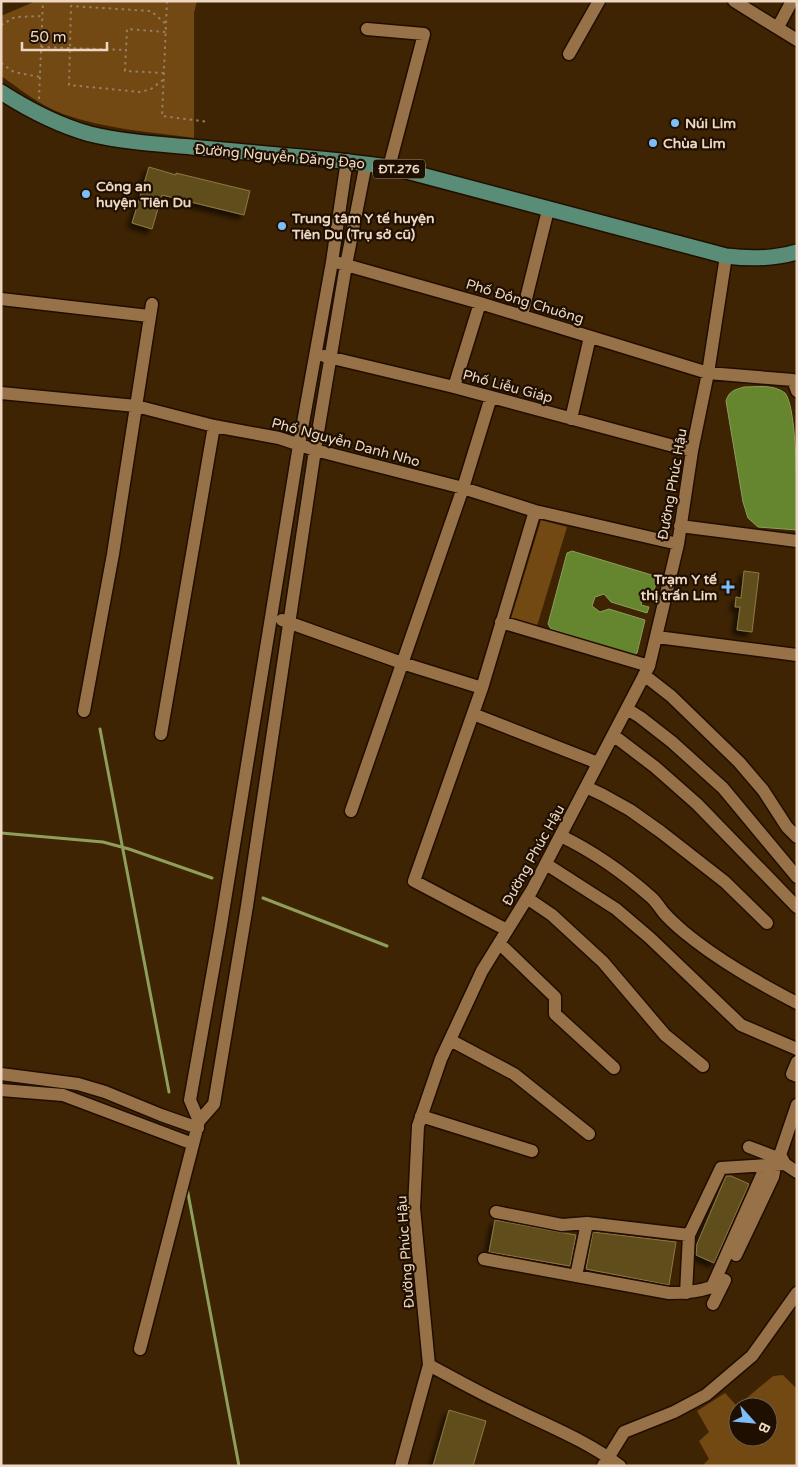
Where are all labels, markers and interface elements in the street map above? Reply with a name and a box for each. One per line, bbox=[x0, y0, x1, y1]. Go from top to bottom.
scale bar bbox=[22, 20, 108, 52]
text: 50 m bbox=[30, 28, 67, 46]
place label: Núi Lim bbox=[685, 115, 736, 132]
marker: Núi Lim bbox=[669, 117, 681, 129]
place label: Chùa Lim bbox=[663, 135, 726, 152]
marker: Chùa Lim bbox=[647, 137, 659, 149]
street label: Đường Nguyễn Đăng Đạo bbox=[194, 141, 366, 172]
road number: ĐT.276 bbox=[373, 160, 425, 178]
place label: Công an huyện Tiên Du bbox=[96, 178, 191, 211]
marker: Công an huyện Tiên Du bbox=[80, 188, 92, 200]
place label: Trung tâm Y tế huyện Tiên Du (Trụ sở cũ) bbox=[291, 210, 435, 243]
marker: Trung tâm Y tế huyện Tiên Du (Trụ sở cũ) bbox=[276, 220, 288, 232]
street label: Phố Đồng Chuông bbox=[464, 275, 586, 328]
street label: Phố Liễu Giáp bbox=[461, 366, 555, 407]
street label: Phố Nguyễn Danh Nho bbox=[270, 414, 422, 470]
street label: Đường Phúc Hậu bbox=[654, 427, 691, 541]
place label: Trạm Y tế thị trấn Lim bbox=[640, 571, 717, 604]
marker: Trạm Y tế thị trấn Lim bbox=[721, 580, 735, 594]
street label: Đường Phúc Hậu bbox=[499, 802, 568, 909]
street label: Đường Phúc Hậu bbox=[393, 1195, 418, 1309]
north arrow bbox=[728, 1397, 778, 1447]
text: B bbox=[754, 1419, 774, 1436]

